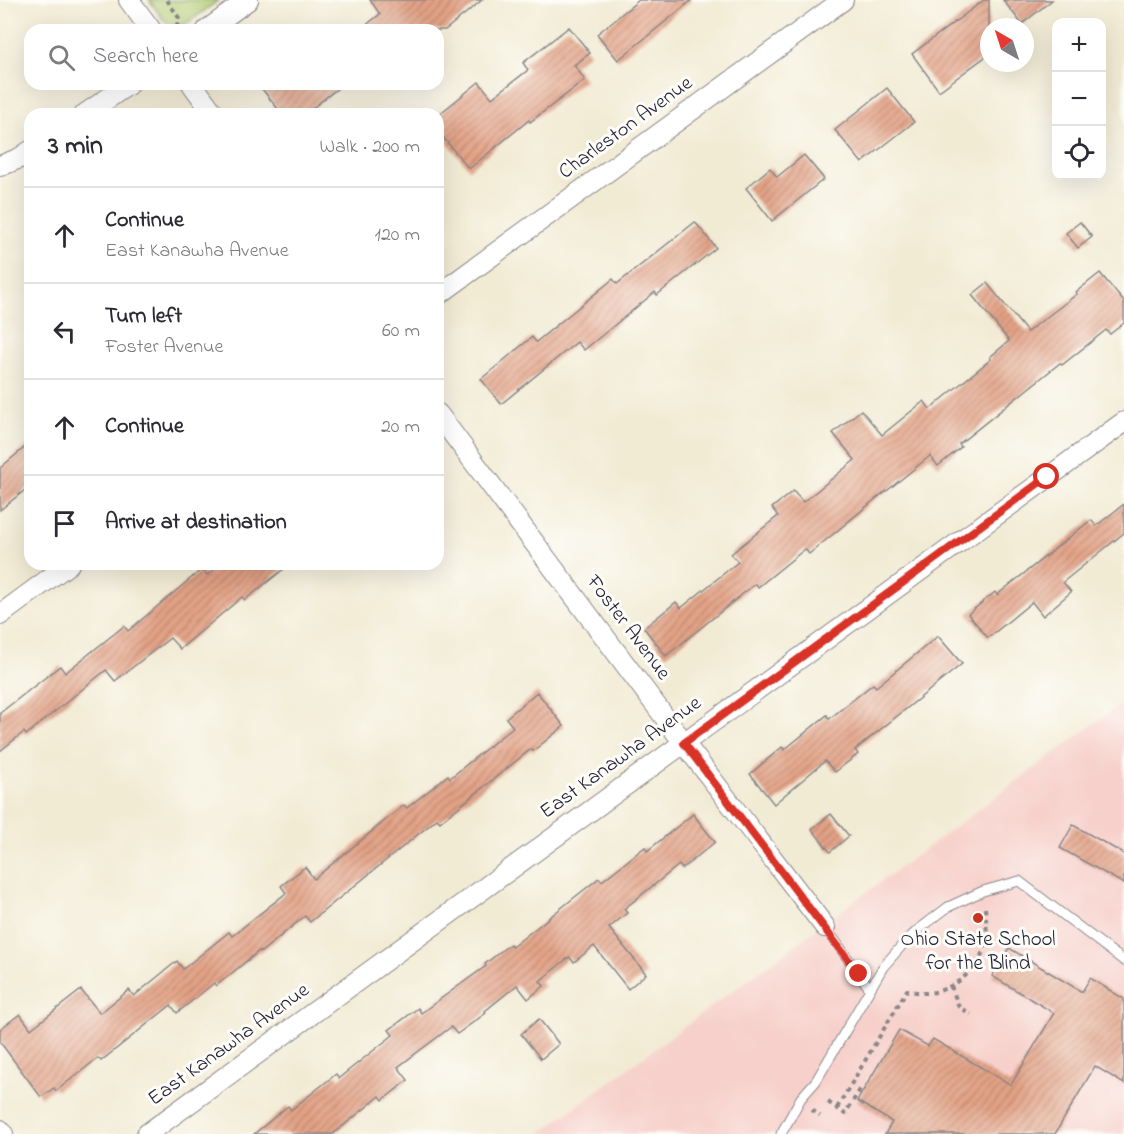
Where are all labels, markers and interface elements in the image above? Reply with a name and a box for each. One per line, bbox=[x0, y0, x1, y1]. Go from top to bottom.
north arrow bbox=[980, 18, 1034, 72]
map controls bbox=[1052, 18, 1106, 180]
button: + bbox=[1052, 18, 1106, 72]
search box bbox=[24, 24, 444, 90]
icon: search bbox=[45, 41, 78, 74]
text: Search here bbox=[93, 41, 198, 73]
street label: Charleston Avenue bbox=[553, 69, 700, 187]
button: − bbox=[1052, 72, 1106, 126]
button: locate bbox=[1052, 126, 1106, 180]
text: 3 min bbox=[48, 128, 103, 166]
text: Walk · 200 m bbox=[320, 133, 420, 162]
text: Continue bbox=[105, 205, 184, 237]
icon: ahead bbox=[48, 219, 81, 252]
text: 120 m bbox=[375, 221, 420, 250]
text: East Kanawha Avenue bbox=[105, 237, 289, 266]
text: Turn left bbox=[105, 301, 182, 333]
icon: left bbox=[48, 315, 81, 348]
text: 60 m bbox=[382, 317, 420, 346]
text: Foster Avenue bbox=[105, 333, 223, 362]
icon: ahead bbox=[48, 411, 81, 444]
text: Continue bbox=[105, 411, 184, 443]
text: 20 m bbox=[381, 413, 420, 442]
route start bbox=[1033, 463, 1059, 489]
icon: arrive bbox=[48, 507, 81, 540]
text: Arrive at destination bbox=[105, 507, 287, 539]
street label: Foster Avenue bbox=[578, 569, 678, 687]
street label: East Kanawha Avenue bbox=[534, 689, 708, 827]
marker: Ohio State School for the Blind bbox=[971, 911, 985, 925]
place label: Ohio State School for the Blind bbox=[901, 925, 1055, 979]
route end bbox=[845, 960, 871, 986]
street label: East Kanawha Avenue bbox=[142, 976, 316, 1114]

